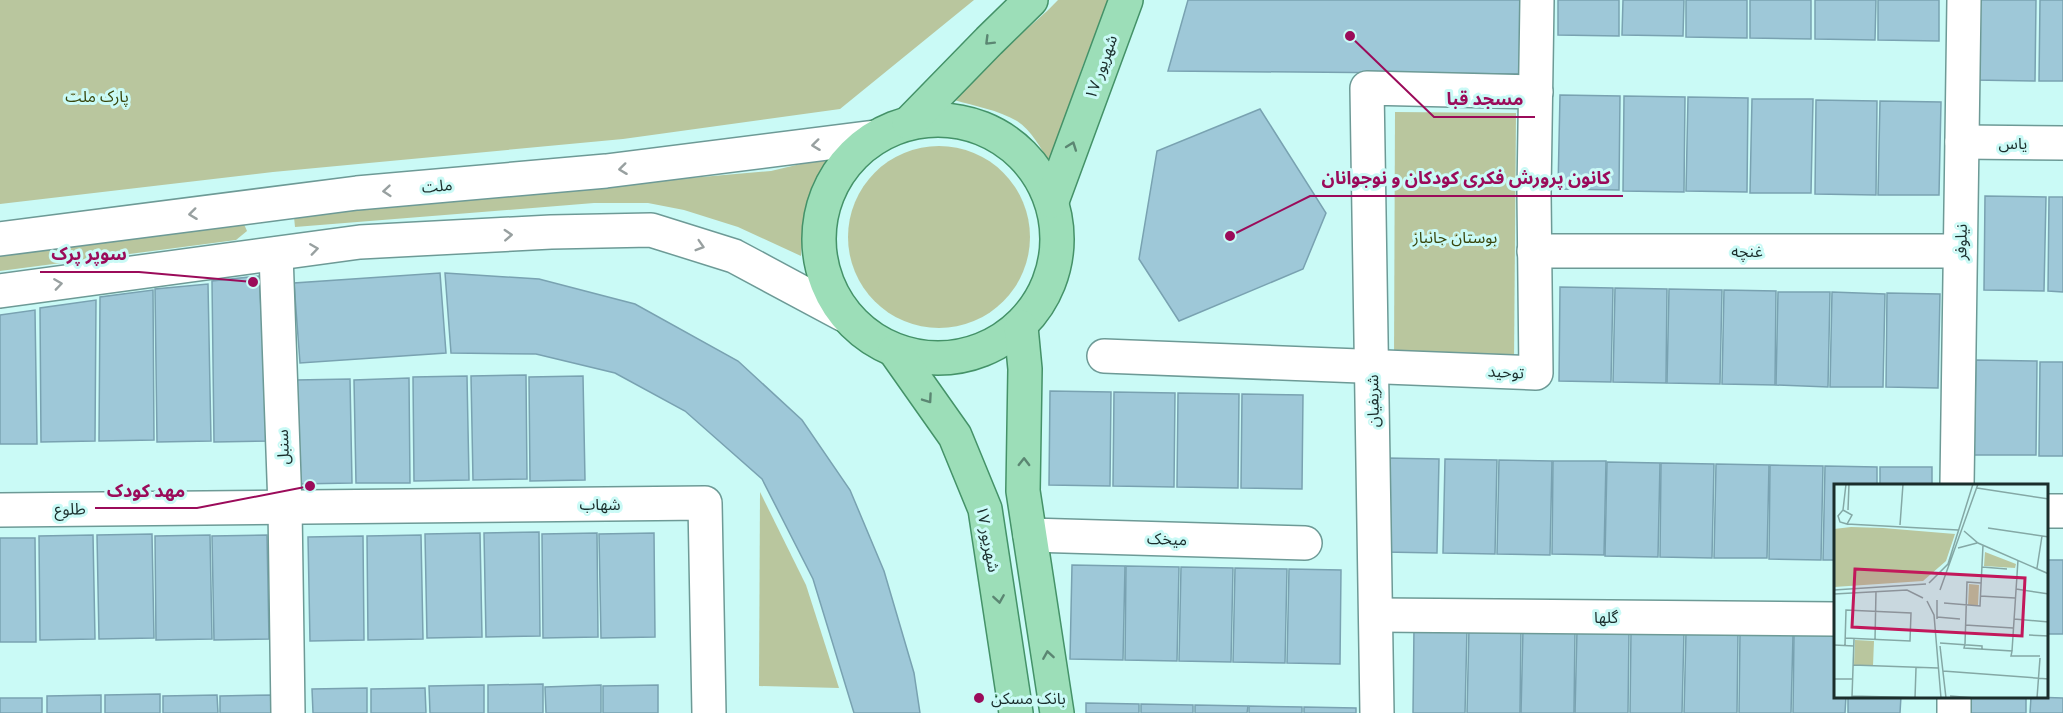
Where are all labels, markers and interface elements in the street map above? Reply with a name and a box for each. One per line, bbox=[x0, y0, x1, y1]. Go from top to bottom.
street label: ۱۷ شهریور bbox=[1081, 32, 1121, 102]
one-way arrow bbox=[986, 33, 997, 44]
callout: مسجد قبا bbox=[1434, 81, 1535, 117]
park label: پارک ملت bbox=[65, 87, 129, 107]
text: مسجد قبا bbox=[1447, 88, 1523, 109]
street label: یاس bbox=[1999, 134, 2027, 153]
one-way arrow bbox=[812, 138, 821, 150]
one-way arrow bbox=[1065, 141, 1078, 152]
callout: کانون پرورش فکری کودکان و نوجوانان bbox=[1310, 160, 1623, 196]
one-way arrow bbox=[618, 162, 628, 174]
text: کانون پرورش فکری کودکان و نوجوانان bbox=[1322, 167, 1611, 190]
street label: ملت bbox=[421, 175, 453, 197]
one-way arrow bbox=[382, 184, 392, 197]
one-way arrow bbox=[189, 208, 198, 220]
street label: نیلوفر bbox=[1951, 224, 1971, 261]
one-way arrow bbox=[503, 228, 512, 241]
park label: بوستان جانباز bbox=[1412, 228, 1497, 247]
callout: سوپر پرک bbox=[40, 236, 139, 272]
one-way arrow bbox=[695, 239, 705, 251]
street label: غنچه bbox=[1731, 242, 1763, 262]
text: سوپر پرک bbox=[51, 243, 127, 266]
one-way arrow bbox=[309, 243, 318, 255]
one-way arrow bbox=[53, 278, 63, 290]
street label: توحید bbox=[1487, 362, 1525, 382]
street label: شریفیان bbox=[1363, 374, 1383, 428]
one-way arrow bbox=[921, 392, 932, 403]
street label: سنبل bbox=[273, 429, 293, 465]
one-way arrow bbox=[1017, 458, 1030, 467]
callout: مهد کودک bbox=[95, 472, 197, 508]
text: مهد کودک bbox=[107, 480, 185, 501]
inset map bbox=[1834, 484, 2048, 698]
street label: شهاب bbox=[579, 495, 621, 514]
street label: طلوع bbox=[54, 499, 86, 522]
street label: ۱۷ شهریور bbox=[972, 504, 1004, 574]
street label: میخک bbox=[1147, 529, 1187, 549]
one-way arrow bbox=[992, 594, 1005, 604]
street label: گلها bbox=[1594, 608, 1618, 627]
one-way arrow bbox=[1043, 651, 1055, 660]
place label: بانک مسکن bbox=[991, 689, 1066, 708]
marker: بانک مسکن bbox=[972, 691, 986, 705]

